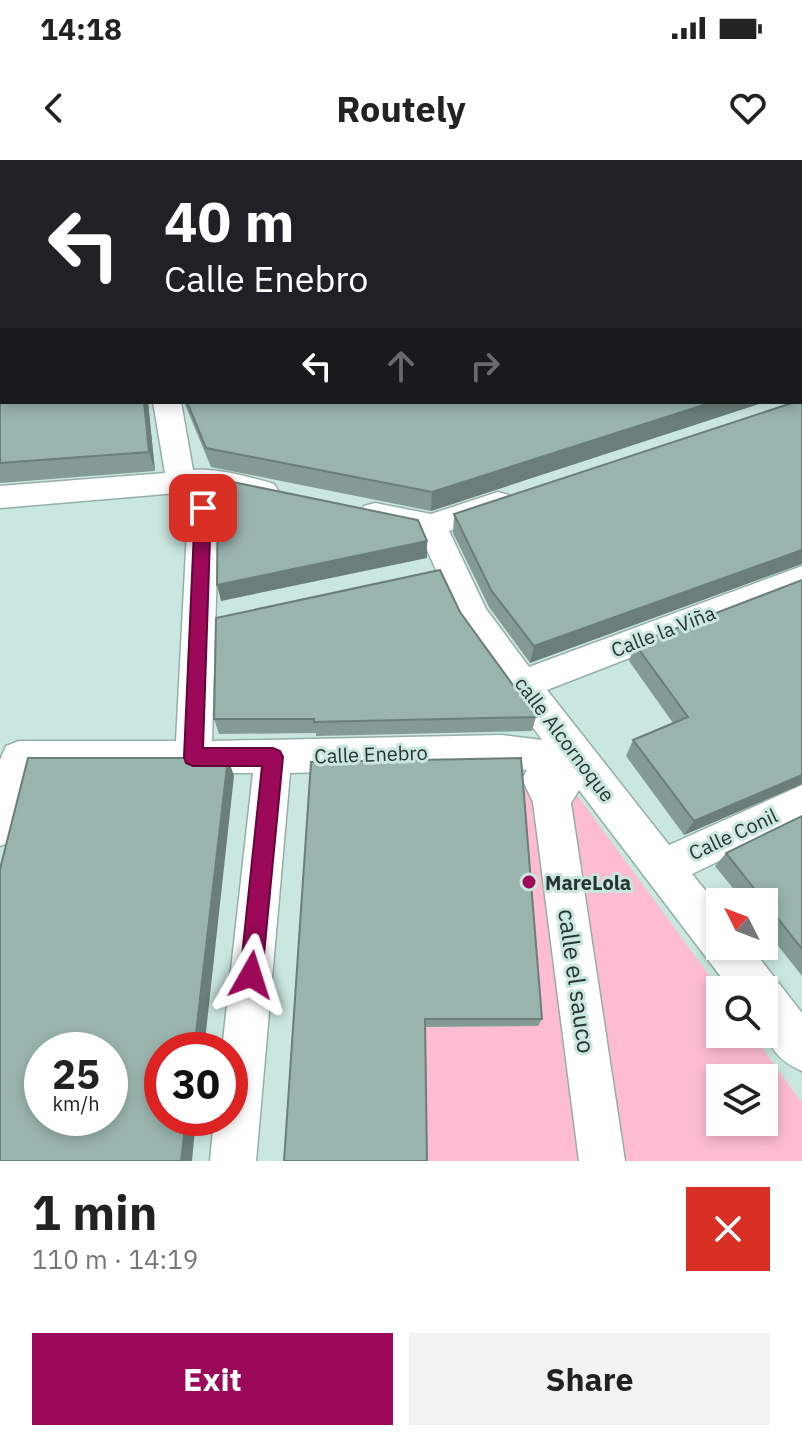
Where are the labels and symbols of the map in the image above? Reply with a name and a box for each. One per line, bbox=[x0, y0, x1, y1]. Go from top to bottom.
pin bbox=[169, 474, 237, 542]
street label: Calle la Viña bbox=[607, 599, 719, 663]
street label: calle Alcornoque bbox=[509, 671, 621, 807]
street label: Calle Enebro bbox=[314, 739, 428, 769]
street label: Calle Conil bbox=[684, 802, 782, 866]
place label: MareLola bbox=[545, 869, 631, 896]
marker: MareLola bbox=[520, 873, 538, 891]
north arrow bbox=[706, 888, 778, 960]
street label: calle el sauco bbox=[551, 907, 603, 1055]
position arrow bbox=[209, 933, 293, 1017]
speed limit sign: 30 bbox=[144, 1032, 248, 1136]

